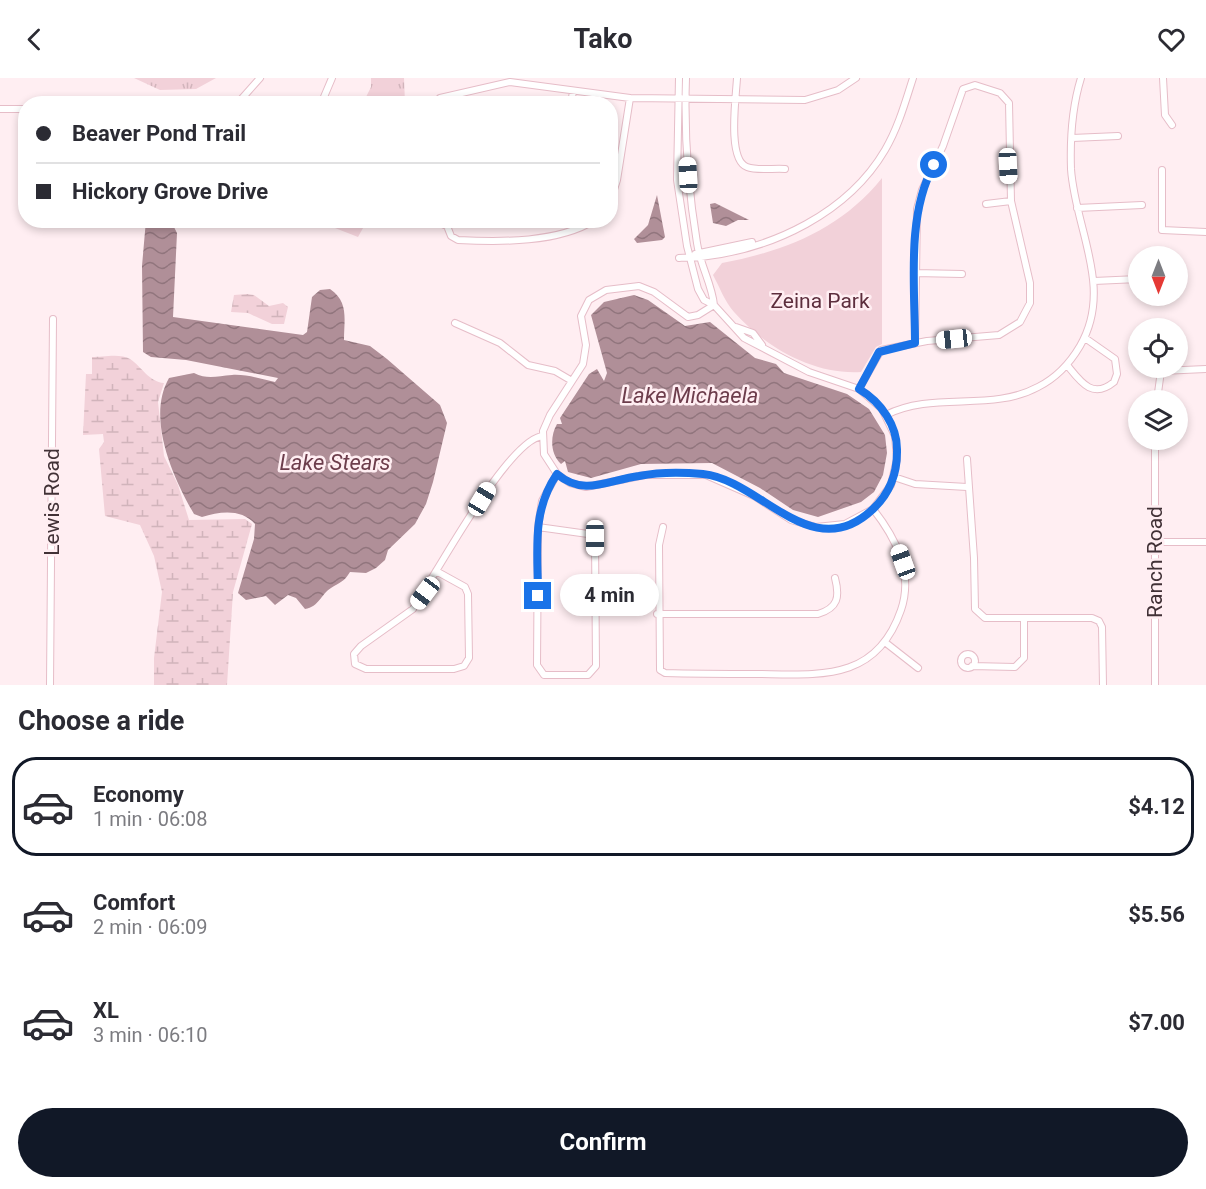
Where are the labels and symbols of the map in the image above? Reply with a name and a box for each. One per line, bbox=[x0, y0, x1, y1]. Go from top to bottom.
car bbox=[998, 148, 1018, 184]
route start bbox=[920, 151, 947, 178]
car bbox=[678, 157, 698, 193]
north arrow bbox=[1128, 246, 1188, 306]
park label: Zeina Park bbox=[770, 289, 870, 313]
car bbox=[935, 328, 973, 350]
water label: Lake Michaela bbox=[622, 383, 758, 408]
street label: Lewis Road bbox=[40, 448, 64, 556]
water label: Lake Stears bbox=[279, 450, 391, 475]
car bbox=[465, 479, 499, 519]
street label: Ranch Road bbox=[1143, 506, 1167, 618]
car bbox=[586, 520, 604, 556]
car bbox=[888, 542, 918, 582]
car bbox=[407, 573, 443, 613]
callout: 4 min bbox=[559, 575, 658, 617]
route end bbox=[524, 582, 551, 609]

